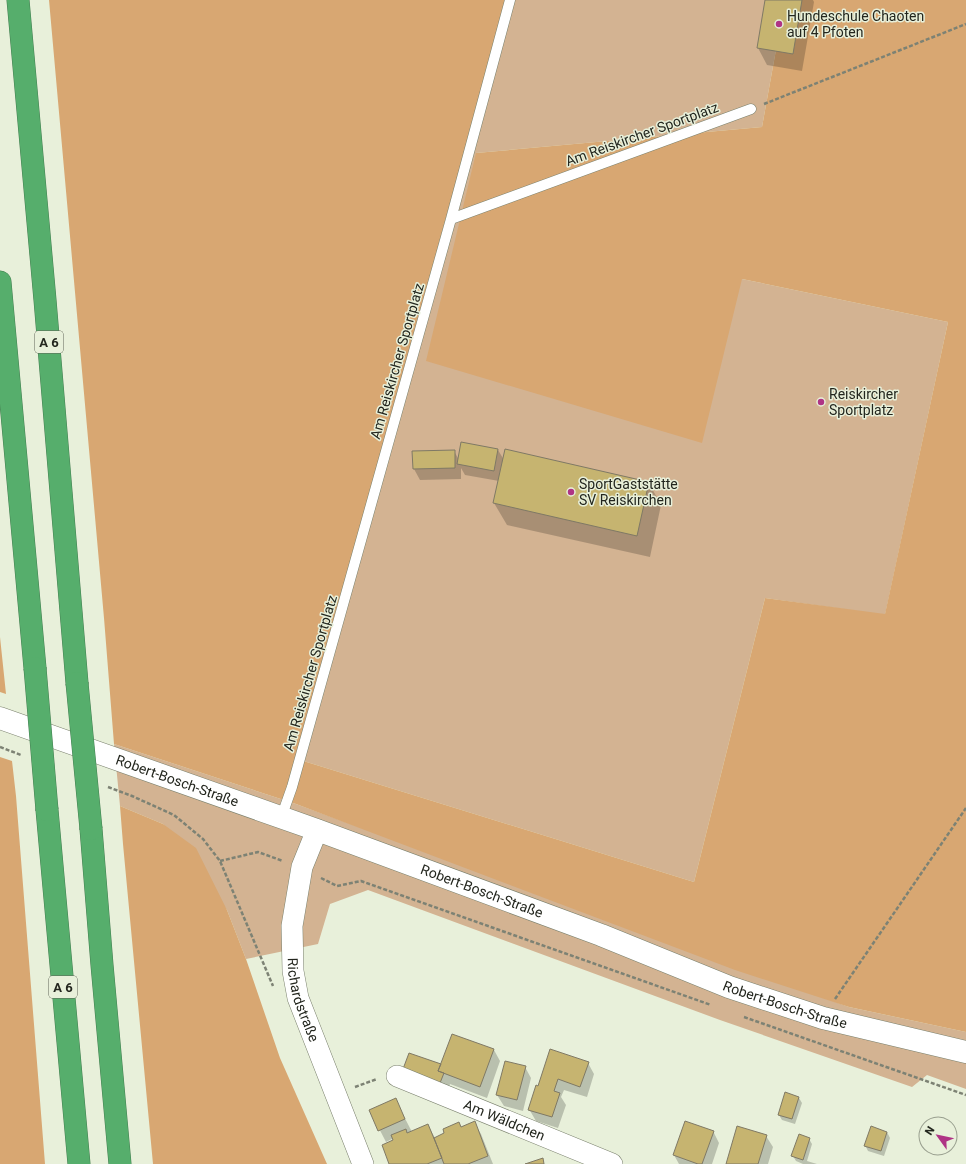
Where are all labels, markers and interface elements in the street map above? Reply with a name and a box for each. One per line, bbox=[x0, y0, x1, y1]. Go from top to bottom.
place label: Hundeschule Chaoten auf 4 Pfoten bbox=[787, 8, 924, 40]
marker: Hundeschule Chaoten auf 4 Pfoten bbox=[774, 19, 784, 29]
street label: Am Reiskircher Sportplatz bbox=[563, 99, 721, 169]
street label: Am Reiskircher Sportplatz bbox=[367, 281, 427, 441]
road number: A 6 bbox=[35, 331, 63, 353]
place label: Reiskircher Sportplatz bbox=[829, 386, 898, 418]
marker: Reiskircher Sportplatz bbox=[816, 397, 826, 407]
place label: SportGaststätte SV Reiskirchen bbox=[579, 476, 678, 508]
marker: SportGaststätte SV Reiskirchen bbox=[566, 487, 576, 497]
street label: Am Reiskircher Sportplatz bbox=[280, 593, 340, 753]
street label: Robert-Bosch-Straße bbox=[114, 752, 241, 810]
street label: Robert-Bosch-Straße bbox=[419, 861, 545, 921]
street label: Richardstraße bbox=[285, 958, 322, 1044]
road number: A 6 bbox=[49, 976, 77, 998]
street label: Robert-Bosch-Straße bbox=[721, 977, 849, 1031]
street label: Am Wäldchen bbox=[461, 1096, 547, 1144]
north arrow bbox=[918, 1116, 958, 1156]
text: N bbox=[922, 1124, 938, 1138]

